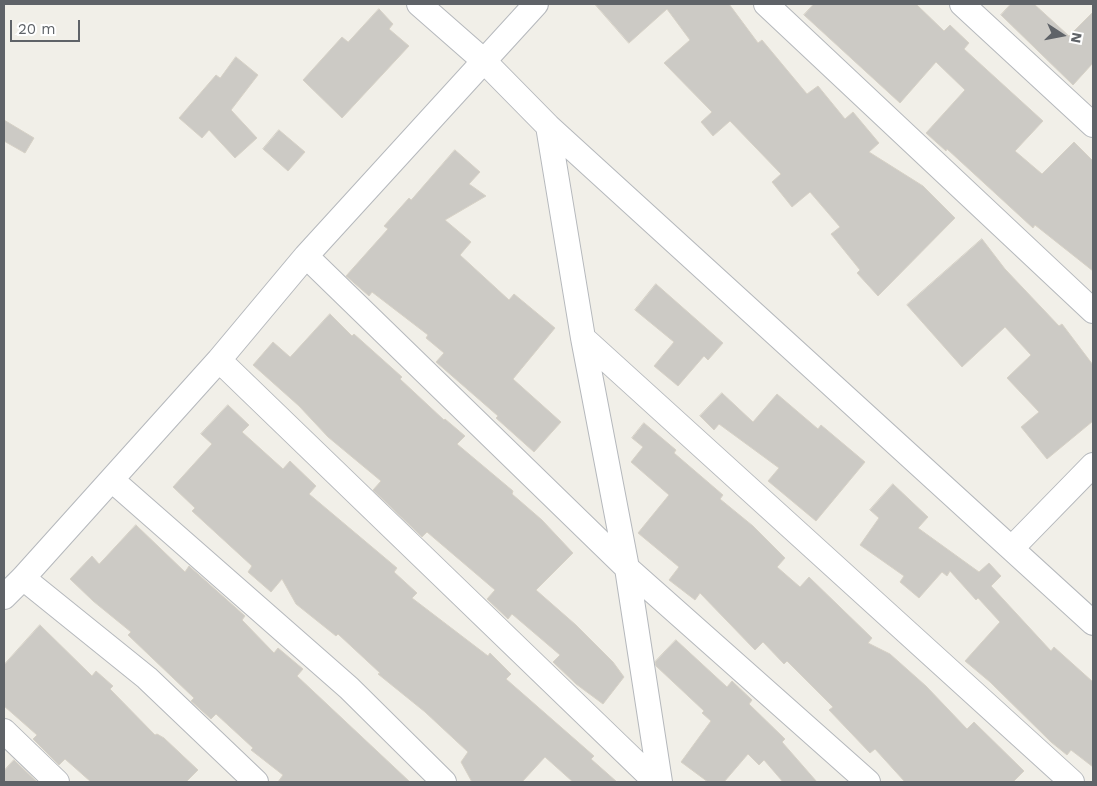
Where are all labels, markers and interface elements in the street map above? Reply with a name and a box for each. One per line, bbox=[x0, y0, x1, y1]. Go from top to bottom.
scale bar bbox=[12, 10, 82, 42]
north arrow bbox=[1037, 10, 1087, 60]
text: 20 m bbox=[18, 20, 56, 38]
text: N bbox=[1068, 31, 1086, 44]

